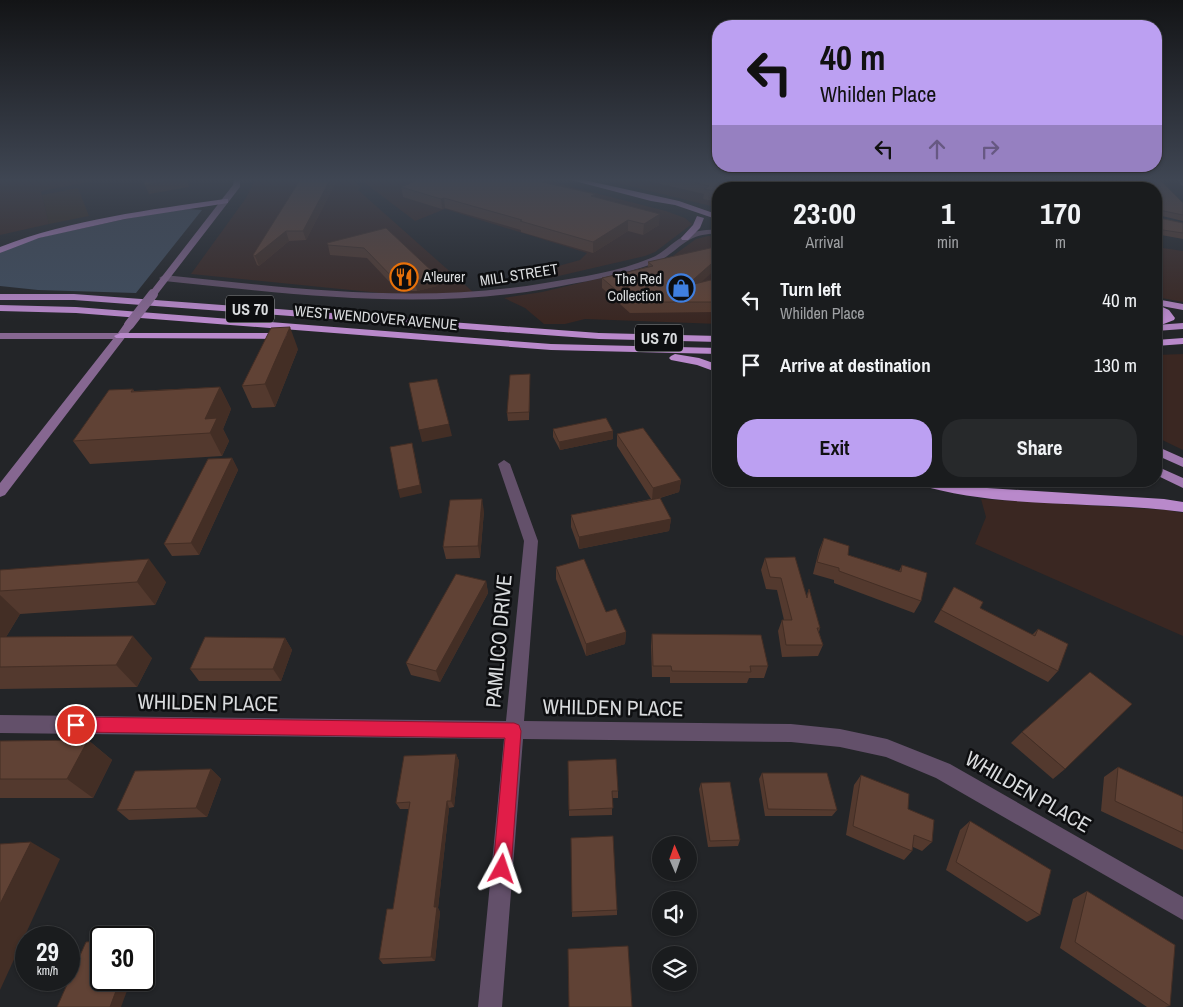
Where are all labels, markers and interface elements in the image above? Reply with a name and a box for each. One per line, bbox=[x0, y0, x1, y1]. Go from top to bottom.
text: 40 m bbox=[820, 34, 885, 81]
icon: left bbox=[737, 40, 802, 105]
text: Whilden Place bbox=[820, 79, 936, 109]
icon: left bbox=[870, 135, 898, 163]
icon: ahead bbox=[923, 135, 951, 163]
icon: right bbox=[976, 135, 1004, 163]
text: 23:00 bbox=[793, 193, 856, 233]
text: 1 bbox=[941, 193, 955, 233]
text: 170 bbox=[1040, 193, 1081, 233]
text: Arrival bbox=[806, 231, 843, 253]
text: min bbox=[937, 231, 959, 253]
text: m bbox=[1055, 231, 1066, 253]
street label: MILL STREET bbox=[478, 258, 560, 291]
restaurant icon: A'leurer bbox=[389, 262, 419, 292]
place label: A'leurer bbox=[422, 266, 465, 287]
place label: The Red Collection bbox=[607, 268, 662, 306]
shop icon: The Red Collection bbox=[666, 273, 696, 303]
text: Turn left bbox=[780, 276, 841, 302]
icon: left bbox=[737, 286, 765, 314]
text: 40 m bbox=[1102, 287, 1137, 313]
road number: US 70 bbox=[226, 296, 274, 322]
street label: WEST WENDOVER AVENUE bbox=[294, 300, 458, 335]
text: Whilden Place bbox=[780, 302, 865, 324]
road number: US 70 bbox=[635, 324, 683, 352]
icon: arrive bbox=[737, 351, 765, 379]
text: Arrive at destination bbox=[780, 352, 931, 378]
text: 130 m bbox=[1094, 352, 1137, 378]
button: Exit bbox=[737, 419, 932, 477]
button: Share bbox=[942, 419, 1137, 477]
street label: PAMLICO DRIVE bbox=[478, 573, 519, 709]
street label: WHILDEN PLACE bbox=[137, 687, 279, 718]
street label: WHILDEN PLACE bbox=[542, 692, 684, 723]
pin bbox=[55, 704, 97, 746]
icon: arrive bbox=[62, 711, 90, 739]
street label: WHILDEN PLACE bbox=[960, 744, 1096, 839]
north arrow bbox=[652, 836, 698, 881]
map controls bbox=[652, 836, 697, 991]
position arrow bbox=[475, 842, 527, 894]
button: sound bbox=[652, 891, 697, 936]
speed limit sign: 30 bbox=[90, 926, 155, 991]
text: 29 bbox=[36, 935, 59, 969]
button: layers bbox=[652, 946, 697, 991]
text: km/h bbox=[37, 963, 58, 979]

